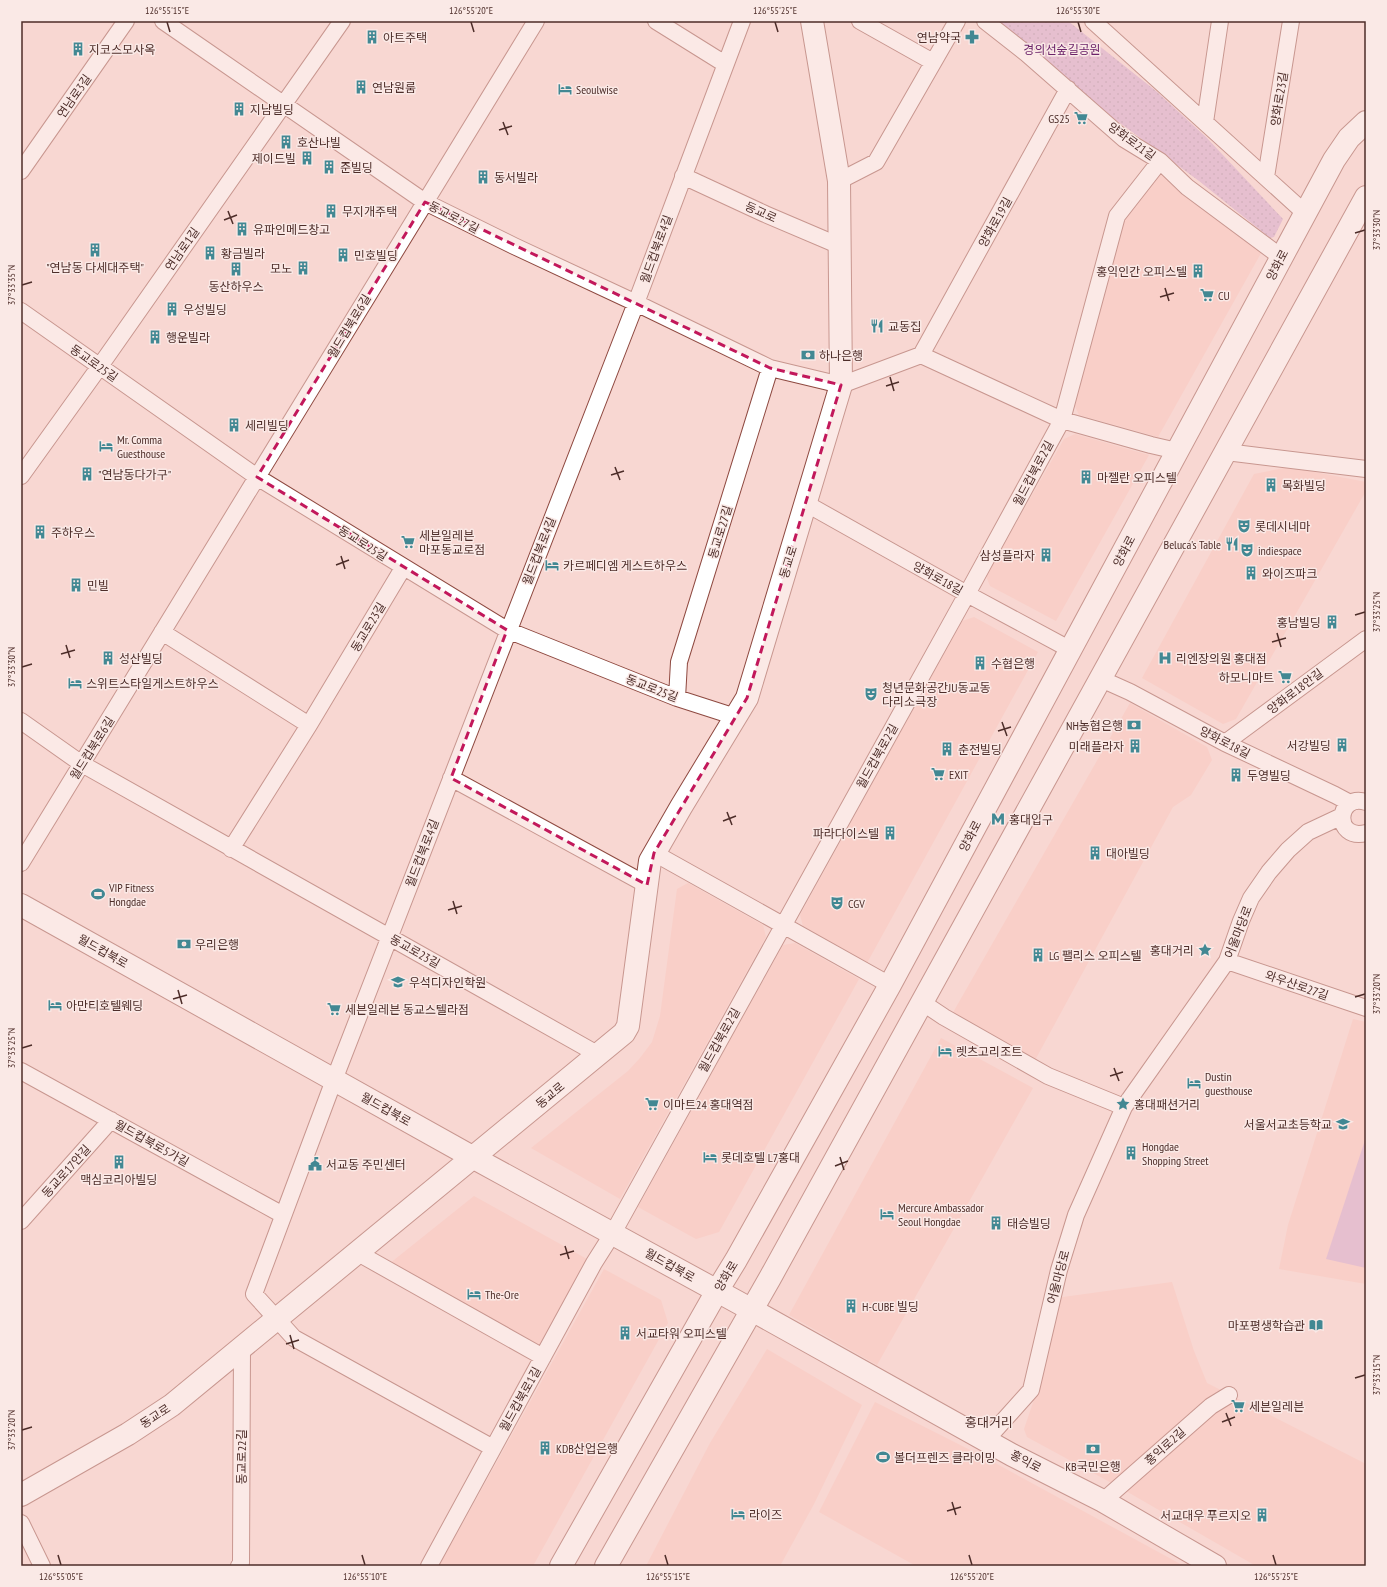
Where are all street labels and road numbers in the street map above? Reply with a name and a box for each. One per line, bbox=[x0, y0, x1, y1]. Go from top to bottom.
street label: 연남로3길 bbox=[54, 71, 94, 121]
street label: 양화로23길 bbox=[1267, 71, 1291, 127]
street label: 양화로21길 bbox=[1105, 119, 1159, 163]
street label: 양화로19길 bbox=[975, 194, 1015, 250]
street label: 동교로27길 bbox=[426, 198, 482, 236]
street label: 동교로 bbox=[743, 198, 779, 226]
street label: 월드컵북로4길 bbox=[637, 213, 675, 285]
street label: 연남로1길 bbox=[162, 224, 202, 274]
street label: 양화로 bbox=[1263, 247, 1291, 283]
street label: 월드컵북로6길 bbox=[324, 291, 374, 361]
street label: 동교로25길 bbox=[67, 341, 121, 385]
street label: 월드컵북로2길 bbox=[1010, 438, 1056, 508]
street label: 동교로27길 bbox=[705, 504, 735, 560]
street label: 월드컵북로4길 bbox=[519, 515, 559, 587]
street label: 동교로25길 bbox=[336, 522, 390, 564]
street label: 양화로 bbox=[1110, 533, 1138, 569]
street label: 동교로 bbox=[776, 544, 800, 580]
street label: 양화로18길 bbox=[910, 558, 966, 598]
street label: 동교로23길 bbox=[347, 600, 389, 654]
street label: 양화로18안길 bbox=[1264, 665, 1326, 717]
street label: 동교로25길 bbox=[624, 671, 680, 705]
street label: 월드컵북로6길 bbox=[67, 714, 117, 782]
street label: 월드컵북로2길 bbox=[853, 721, 901, 791]
street label: 양화로18길 bbox=[1197, 723, 1253, 761]
street label: 월드컵북로4길 bbox=[402, 817, 442, 889]
street label: 양화로 bbox=[956, 818, 984, 854]
street label: 어울마당로 bbox=[1221, 904, 1255, 960]
street label: 월드컵북로 bbox=[75, 931, 131, 971]
street label: 동교로23길 bbox=[387, 931, 443, 971]
street label: 와우산로27길 bbox=[1263, 967, 1331, 1003]
street label: 월드컵북로2길 bbox=[695, 1005, 743, 1075]
street label: 동교로 bbox=[532, 1079, 568, 1111]
street label: 월드컵북로 bbox=[358, 1089, 414, 1129]
street label: 월드컵북로5가길 bbox=[112, 1116, 192, 1170]
street label: 동교로17안길 bbox=[38, 1141, 94, 1201]
street label: 월드컵북로 bbox=[642, 1245, 698, 1285]
street label: 어울마당로 bbox=[1044, 1248, 1072, 1306]
street label: 양화로 bbox=[711, 1258, 741, 1294]
street label: 월드컵북로1길 bbox=[496, 1364, 544, 1434]
street label: 동교로 bbox=[137, 1401, 173, 1431]
street label: 홍익로2길 bbox=[1142, 1424, 1188, 1468]
street label: 동교로22길 bbox=[234, 1430, 249, 1484]
street label: 홍익로 bbox=[1008, 1447, 1044, 1475]

